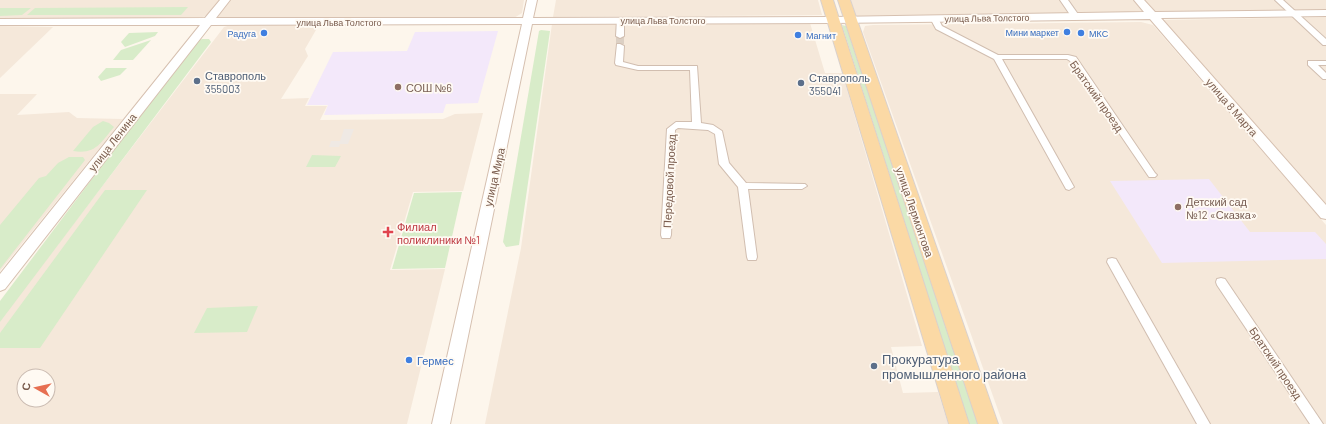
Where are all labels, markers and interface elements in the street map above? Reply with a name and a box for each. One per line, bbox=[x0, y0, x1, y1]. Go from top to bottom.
street label: улица Льва Толстого bbox=[944, 12, 1030, 24]
street label: улица Льва Толстого bbox=[620, 15, 706, 26]
street label: улица Льва Толстого bbox=[296, 17, 382, 28]
place label: Мини маркет bbox=[1006, 27, 1059, 38]
marker: Мини маркет bbox=[1062, 27, 1072, 37]
place label: Радуга bbox=[227, 28, 256, 39]
marker: Радуга bbox=[259, 28, 269, 38]
marker: МКС bbox=[1076, 28, 1086, 38]
place label: МКС bbox=[1089, 28, 1109, 39]
marker: Магнит bbox=[793, 30, 803, 40]
place label: Магнит bbox=[806, 30, 836, 41]
street label: Братский проезд bbox=[1068, 58, 1127, 135]
place label: Ставрополь 355003 bbox=[205, 69, 266, 95]
place label: Ставрополь 355041 bbox=[809, 71, 870, 97]
street label: улица 8 Марта bbox=[1203, 75, 1261, 139]
marker: Ставрополь 355003 bbox=[192, 76, 202, 86]
marker: Ставрополь 355041 bbox=[796, 78, 806, 88]
place label: СОШ №6 bbox=[406, 81, 452, 94]
marker: СОШ №6 bbox=[393, 82, 403, 92]
street label: улица Ленина bbox=[85, 110, 139, 174]
street label: Передовой проезд bbox=[660, 133, 678, 228]
street label: улица Мира bbox=[481, 145, 507, 208]
street label: улица Лермонтова bbox=[893, 165, 937, 260]
place label: Детский сад №12 «Сказка» bbox=[1186, 195, 1257, 221]
marker: Детский сад №12 «Сказка» bbox=[1173, 202, 1183, 212]
place label: Филиал поликлиники №1 bbox=[397, 220, 480, 246]
marker: Филиал поликлиники №1 bbox=[382, 226, 394, 238]
street label: Братский проезд bbox=[1247, 324, 1305, 402]
place label: Прокуратура промышленного района bbox=[882, 351, 1027, 382]
place label: Гермес bbox=[417, 354, 454, 367]
marker: Гермес bbox=[404, 355, 414, 365]
marker: Прокуратура промышленного района bbox=[869, 361, 879, 371]
north arrow bbox=[16, 368, 56, 408]
text: С bbox=[19, 382, 33, 391]

